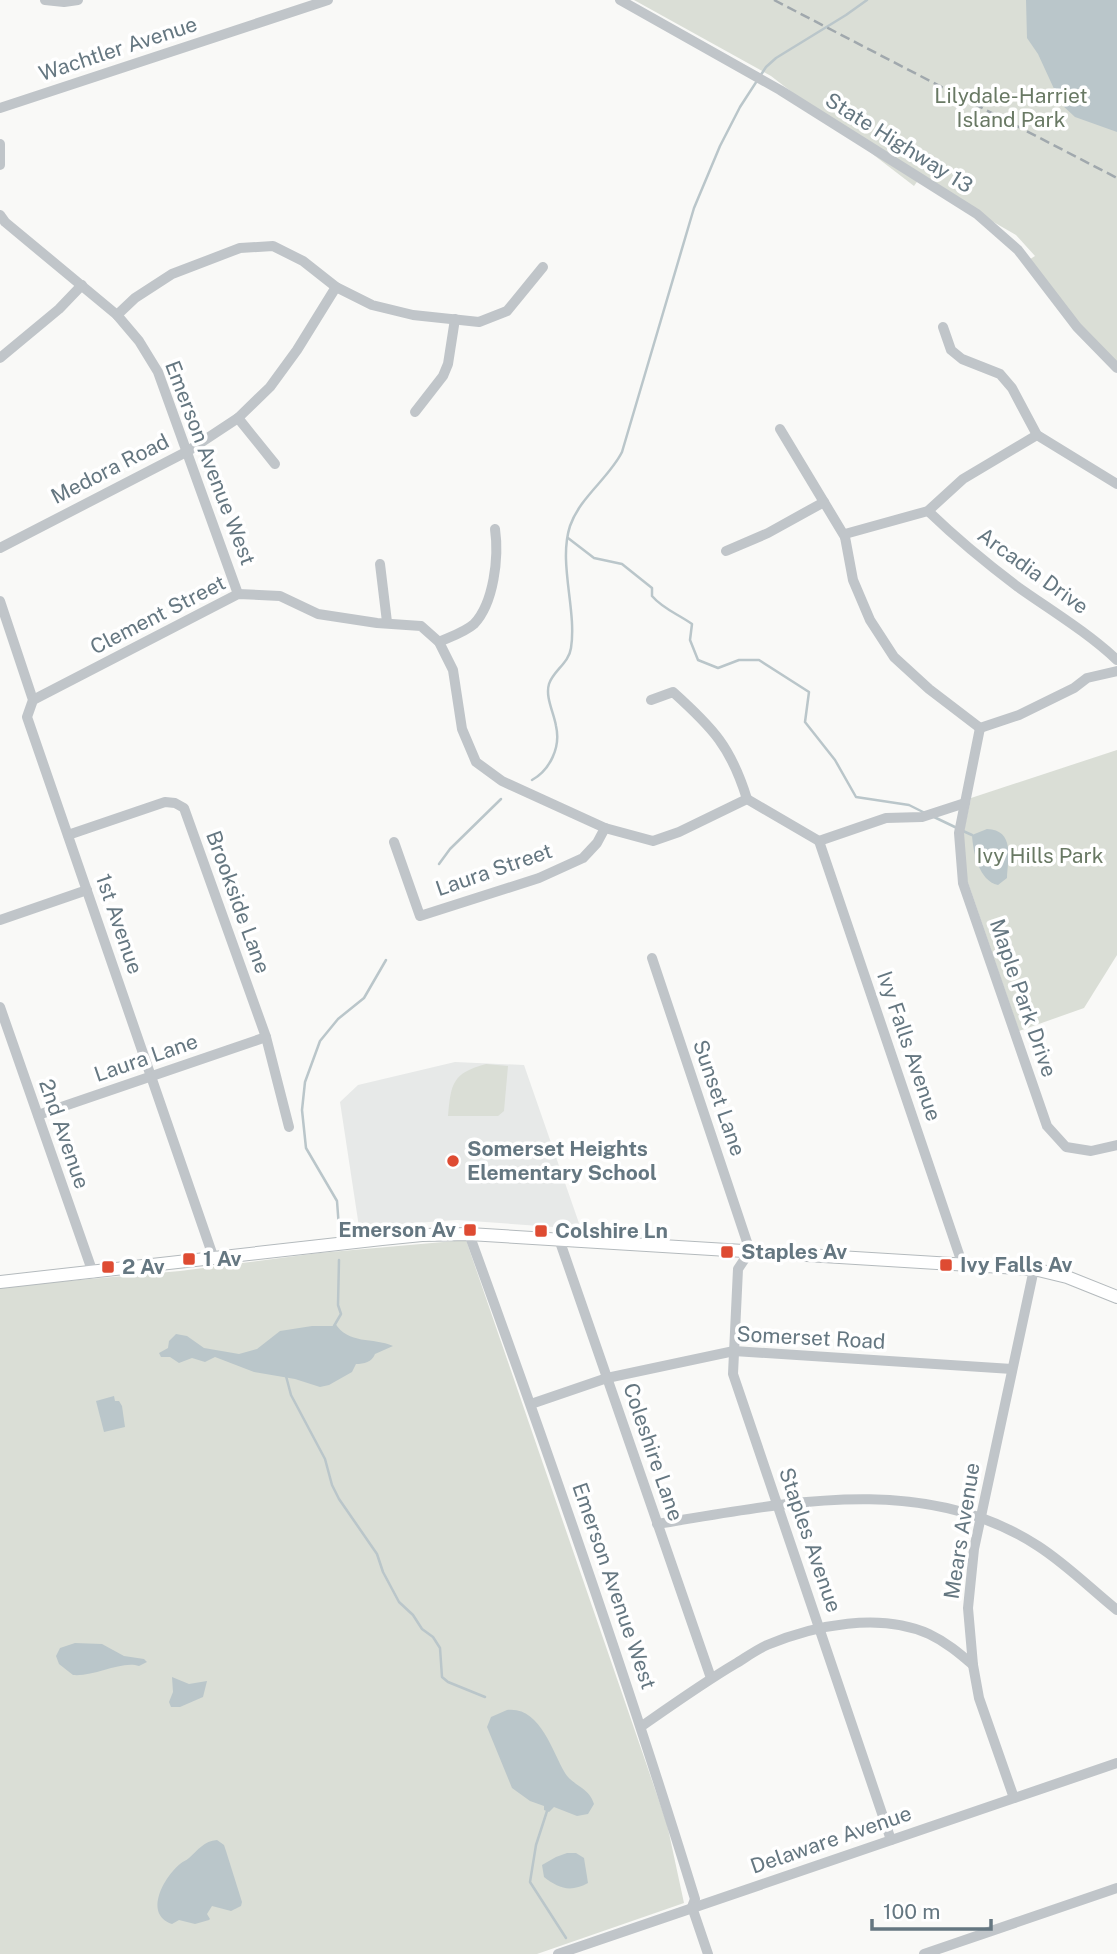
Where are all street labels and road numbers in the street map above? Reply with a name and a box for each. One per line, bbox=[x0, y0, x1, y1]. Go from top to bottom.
street label: Wachtler Avenue bbox=[36, 11, 200, 86]
street label: State Highway 13 bbox=[821, 87, 978, 198]
street label: Emerson Avenue West bbox=[160, 357, 261, 568]
street label: Medora Road bbox=[47, 428, 173, 509]
street label: Arcadia Drive bbox=[973, 522, 1093, 619]
street label: Clement Street bbox=[86, 570, 230, 659]
street label: Brookside Lane bbox=[201, 827, 276, 977]
street label: Laura Street bbox=[432, 838, 555, 901]
street label: 1st Avenue bbox=[91, 870, 148, 977]
street label: Maple Park Drive bbox=[985, 916, 1062, 1080]
street label: Ivy Falls Avenue bbox=[872, 968, 947, 1124]
street label: Laura Lane bbox=[91, 1028, 201, 1087]
street label: Sunset Lane bbox=[688, 1036, 751, 1159]
street label: 2nd Avenue bbox=[34, 1076, 95, 1192]
street label: Somerset Road bbox=[736, 1321, 886, 1354]
street label: Coleshire Lane bbox=[618, 1380, 689, 1524]
street label: Mears Avenue bbox=[938, 1461, 985, 1601]
street label: Staples Avenue bbox=[774, 1464, 847, 1615]
street label: Emerson Avenue West bbox=[567, 1479, 662, 1692]
street label: Delaware Avenue bbox=[747, 1800, 915, 1879]

